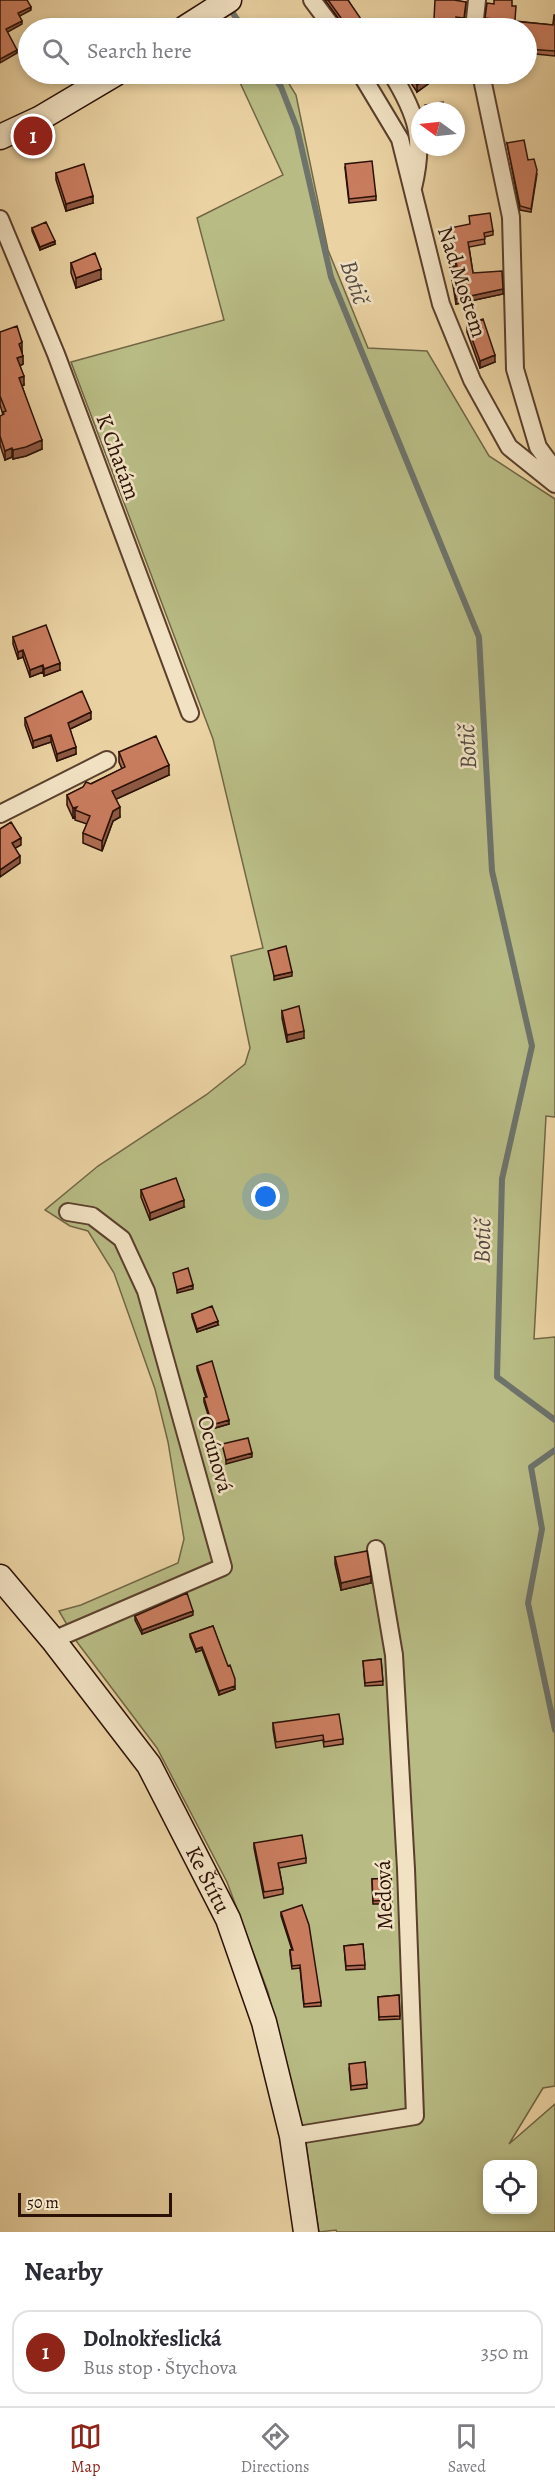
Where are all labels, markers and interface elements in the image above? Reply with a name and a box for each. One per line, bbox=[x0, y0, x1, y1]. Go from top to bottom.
search box bbox=[18, 18, 537, 84]
icon: search bbox=[39, 35, 72, 68]
text: Search here bbox=[87, 36, 192, 66]
north arrow bbox=[411, 102, 465, 156]
pin: 1 bbox=[14, 114, 52, 158]
street label: Nad Mostem bbox=[430, 223, 494, 341]
water label: Botič bbox=[333, 256, 378, 311]
street label: K Chatám bbox=[89, 410, 147, 504]
water label: Botič bbox=[450, 721, 484, 770]
your location bbox=[251, 1182, 280, 1211]
water label: Botič bbox=[466, 1216, 498, 1264]
street label: Ocúnová bbox=[190, 1412, 240, 1497]
street label: Ke Štítu bbox=[178, 1841, 238, 1919]
street label: Medová bbox=[368, 1859, 400, 1931]
map controls bbox=[483, 2160, 537, 2214]
button: locate bbox=[483, 2160, 537, 2214]
scale bar bbox=[18, 2190, 172, 2218]
text: 50 m bbox=[27, 2192, 59, 2214]
text: Nearby bbox=[24, 2254, 103, 2289]
text: Dolnokřeslická bbox=[83, 2324, 222, 2354]
text: 1 bbox=[42, 2339, 49, 2366]
text: 350 m bbox=[481, 2339, 529, 2366]
text: Bus stop · Štychova bbox=[83, 2354, 237, 2381]
tab: Map bbox=[69, 2420, 102, 2478]
tab: Directions bbox=[241, 2420, 309, 2478]
tab: Saved bbox=[448, 2420, 486, 2478]

